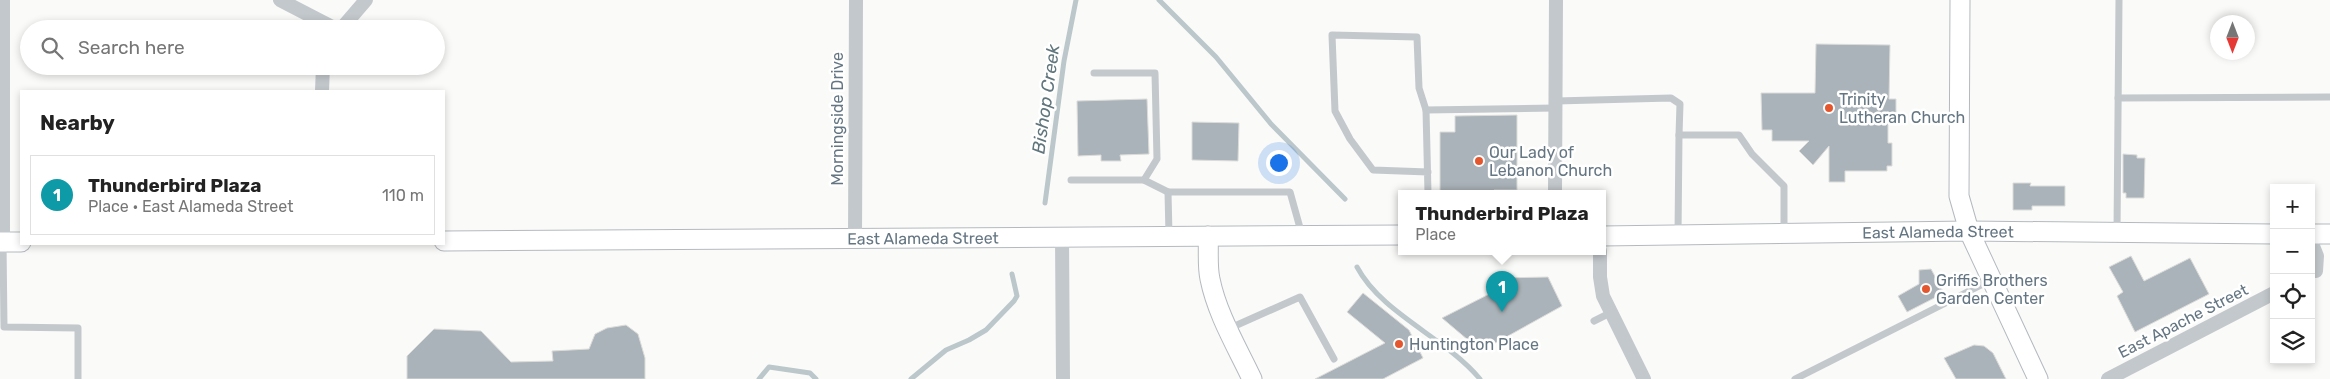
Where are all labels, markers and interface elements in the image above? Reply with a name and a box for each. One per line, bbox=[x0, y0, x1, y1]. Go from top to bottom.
north arrow bbox=[2210, 15, 2255, 60]
search box bbox=[20, 20, 445, 75]
icon: search bbox=[38, 34, 66, 62]
text: Search here bbox=[78, 36, 185, 59]
water label: Bishop Creek bbox=[1027, 42, 1065, 155]
street label: Morningside Drive bbox=[828, 52, 847, 186]
place label: Trinity Lutheran Church bbox=[1839, 90, 1965, 127]
marker: Trinity Lutheran Church bbox=[1823, 102, 1835, 114]
text: Nearby bbox=[40, 110, 115, 135]
place label: Our Lady of Lebanon Church bbox=[1489, 143, 1612, 180]
your location bbox=[1266, 150, 1292, 176]
marker: Our Lady of Lebanon Church bbox=[1473, 155, 1485, 167]
text: Thunderbird Plaza bbox=[88, 174, 262, 197]
map controls bbox=[2270, 184, 2315, 364]
button: + bbox=[2270, 184, 2315, 229]
text: 1 bbox=[53, 186, 61, 205]
text: 110 m bbox=[382, 186, 424, 205]
popup bbox=[1398, 190, 1606, 255]
text: Place · East Alameda Street bbox=[88, 197, 294, 216]
text: Thunderbird Plaza bbox=[1415, 202, 1589, 225]
street label: East Alameda Street bbox=[1862, 221, 2014, 242]
text: Place bbox=[1415, 225, 1456, 244]
street label: East Alameda Street bbox=[847, 228, 999, 248]
button: − bbox=[2270, 229, 2315, 274]
pin: 1 bbox=[1486, 271, 1518, 312]
place label: Griffis Brothers Garden Center bbox=[1936, 271, 2048, 308]
button: locate bbox=[2270, 274, 2315, 319]
street label: East Apache Street bbox=[2115, 280, 2251, 362]
marker: Griffis Brothers Garden Center bbox=[1920, 283, 1932, 295]
button: layers bbox=[2270, 319, 2315, 364]
place label: Huntington Place bbox=[1409, 335, 1539, 354]
marker: Huntington Place bbox=[1393, 338, 1405, 350]

